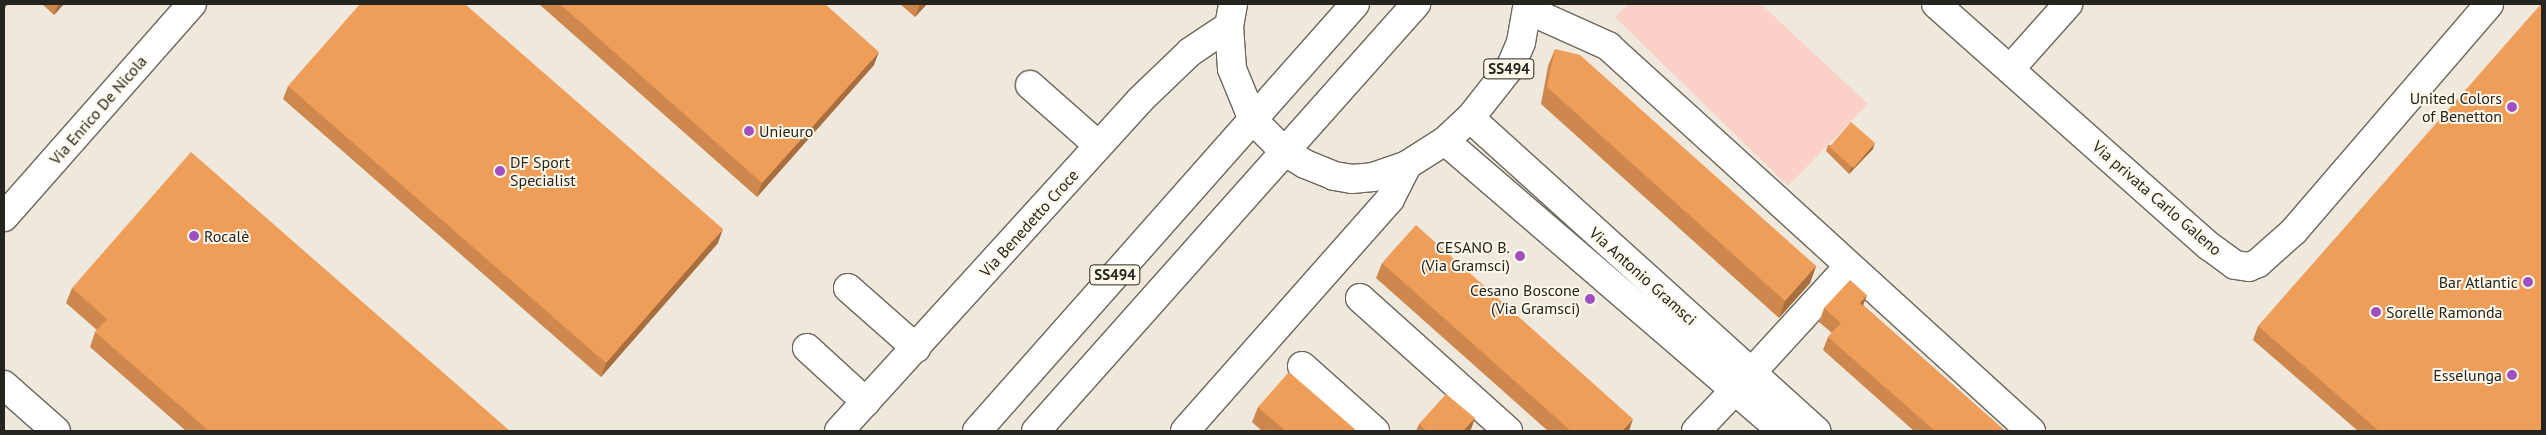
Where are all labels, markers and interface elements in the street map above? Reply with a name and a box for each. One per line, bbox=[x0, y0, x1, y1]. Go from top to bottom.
street label: Via Enrico De Nicola bbox=[45, 52, 151, 168]
road number: SS494 bbox=[1483, 56, 1535, 82]
place label: United Colors of Benetton bbox=[2410, 88, 2502, 126]
marker: United Colors of Benetton bbox=[2506, 101, 2518, 113]
place label: Unieuro bbox=[759, 121, 813, 141]
marker: Unieuro bbox=[743, 125, 755, 137]
street label: Via privata Carlo Galeno bbox=[2088, 137, 2226, 259]
place label: DF Sport Specialist bbox=[510, 152, 576, 190]
marker: DF Sport Specialist bbox=[494, 165, 506, 177]
street label: Via Benedetto Croce bbox=[976, 165, 1082, 281]
street label: Via Antonio Gramsci bbox=[1585, 223, 1701, 329]
place label: Rocalè bbox=[204, 226, 249, 246]
marker: Rocalè bbox=[188, 230, 200, 242]
place label: CESANO B. (Via Gramsci) bbox=[1421, 237, 1510, 275]
marker: CESANO B. (Via Gramsci) bbox=[1514, 250, 1526, 262]
road number: SS494 bbox=[1089, 262, 1141, 288]
place label: Bar Atlantic bbox=[2438, 272, 2518, 292]
marker: Bar Atlantic bbox=[2522, 276, 2534, 288]
place label: Cesano Boscone (Via Gramsci) bbox=[1470, 280, 1580, 318]
marker: Cesano Boscone (Via Gramsci) bbox=[1584, 293, 1596, 305]
place label: Sorelle Ramonda bbox=[2386, 302, 2503, 322]
marker: Sorelle Ramonda bbox=[2370, 306, 2382, 318]
place label: Esselunga bbox=[2433, 365, 2502, 385]
marker: Esselunga bbox=[2506, 369, 2518, 381]

